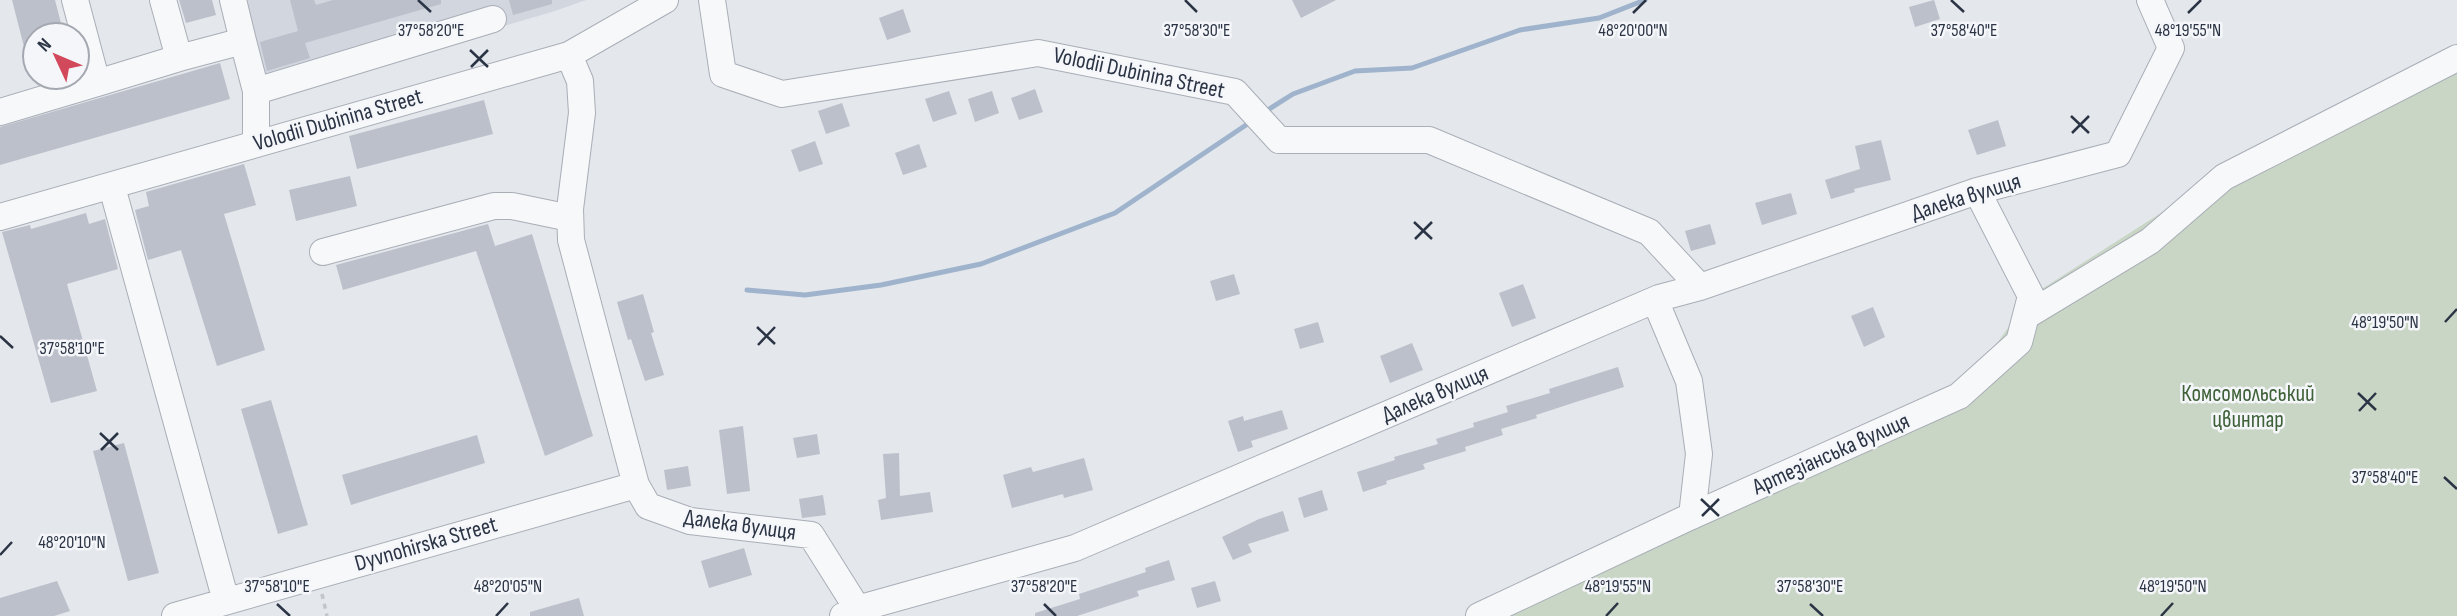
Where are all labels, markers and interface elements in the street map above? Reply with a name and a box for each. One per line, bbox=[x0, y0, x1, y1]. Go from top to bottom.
text: 37°58'20"E bbox=[398, 20, 464, 41]
text: 37°58'30"E bbox=[1164, 20, 1230, 41]
text: 48°20'00"N bbox=[1598, 20, 1668, 41]
text: 37°58'40"E bbox=[1931, 20, 1997, 41]
text: 48°19'55"N bbox=[2155, 20, 2221, 41]
north arrow bbox=[21, 21, 91, 91]
text: N bbox=[33, 34, 57, 57]
street label: Volodii Dubinina Street bbox=[1051, 41, 1227, 105]
street label: Volodii Dubinina Street bbox=[250, 82, 426, 158]
street label: Далека вулиця bbox=[1908, 167, 2024, 227]
text: 48°19'50"N bbox=[2351, 312, 2419, 333]
text: 37°58'10"E bbox=[39, 338, 105, 359]
street label: Далека вулиця bbox=[1378, 359, 1492, 429]
park label: Комсомольський цвинтар bbox=[2181, 380, 2315, 434]
street label: Артезіанська вулиця bbox=[1747, 407, 1914, 502]
text: 37°58'40"E bbox=[2352, 467, 2418, 488]
street label: Далека вулиця bbox=[682, 503, 798, 547]
street label: Dyvnohirska Street bbox=[352, 510, 500, 578]
text: 48°20'10"N bbox=[38, 532, 106, 553]
text: 37°58'10"E bbox=[244, 576, 310, 597]
text: 48°20'05"N bbox=[474, 576, 542, 597]
text: 37°58'20"E bbox=[1011, 576, 1077, 597]
text: 48°19'55"N bbox=[1585, 576, 1651, 597]
text: 37°58'30"E bbox=[1777, 576, 1843, 597]
text: 48°19'50"N bbox=[2139, 576, 2207, 597]

